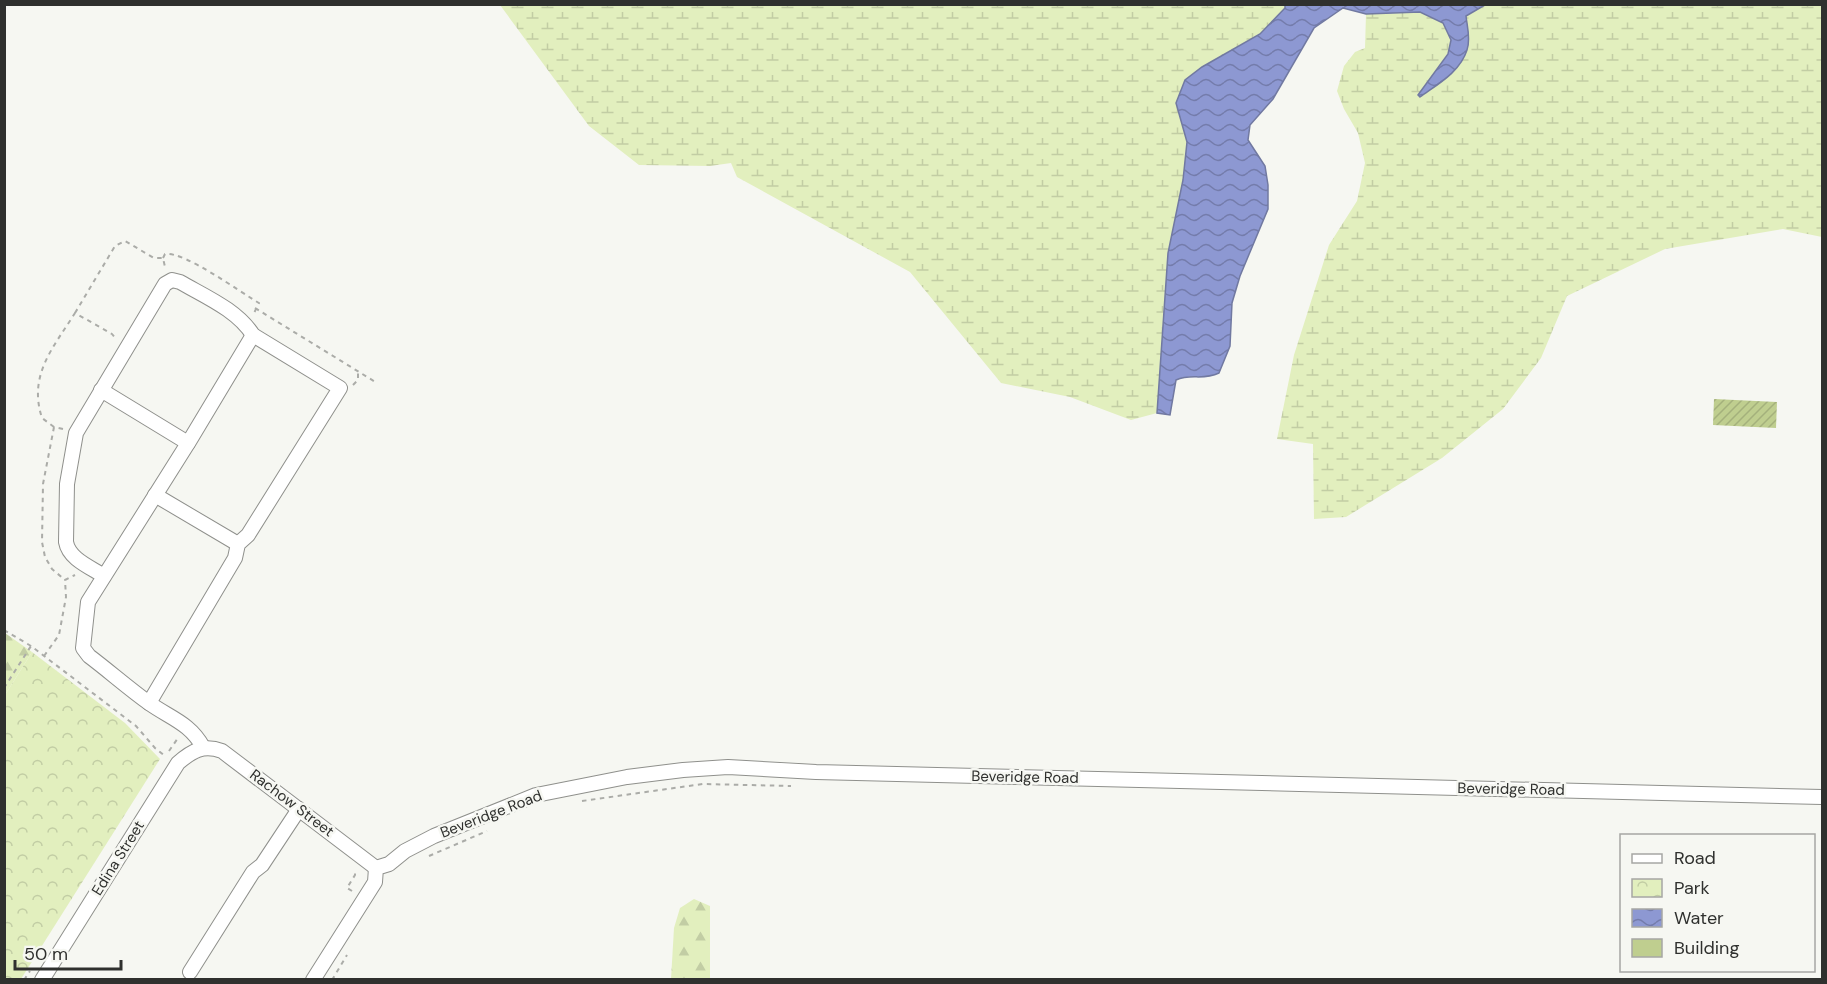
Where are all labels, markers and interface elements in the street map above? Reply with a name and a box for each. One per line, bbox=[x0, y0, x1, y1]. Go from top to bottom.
street label: Rachow Street bbox=[246, 765, 338, 841]
street label: Beveridge Road bbox=[971, 766, 1079, 788]
street label: Beveridge Road bbox=[1457, 778, 1565, 800]
street label: Beveridge Road bbox=[437, 785, 545, 843]
street label: Edina Street bbox=[87, 817, 149, 899]
legend bbox=[1620, 834, 1815, 972]
text: Road bbox=[1674, 846, 1716, 870]
text: Park bbox=[1674, 876, 1710, 900]
text: Water bbox=[1674, 906, 1724, 930]
scale bar bbox=[15, 933, 122, 971]
text: Building bbox=[1674, 936, 1739, 960]
text: 50 m bbox=[24, 942, 68, 966]

